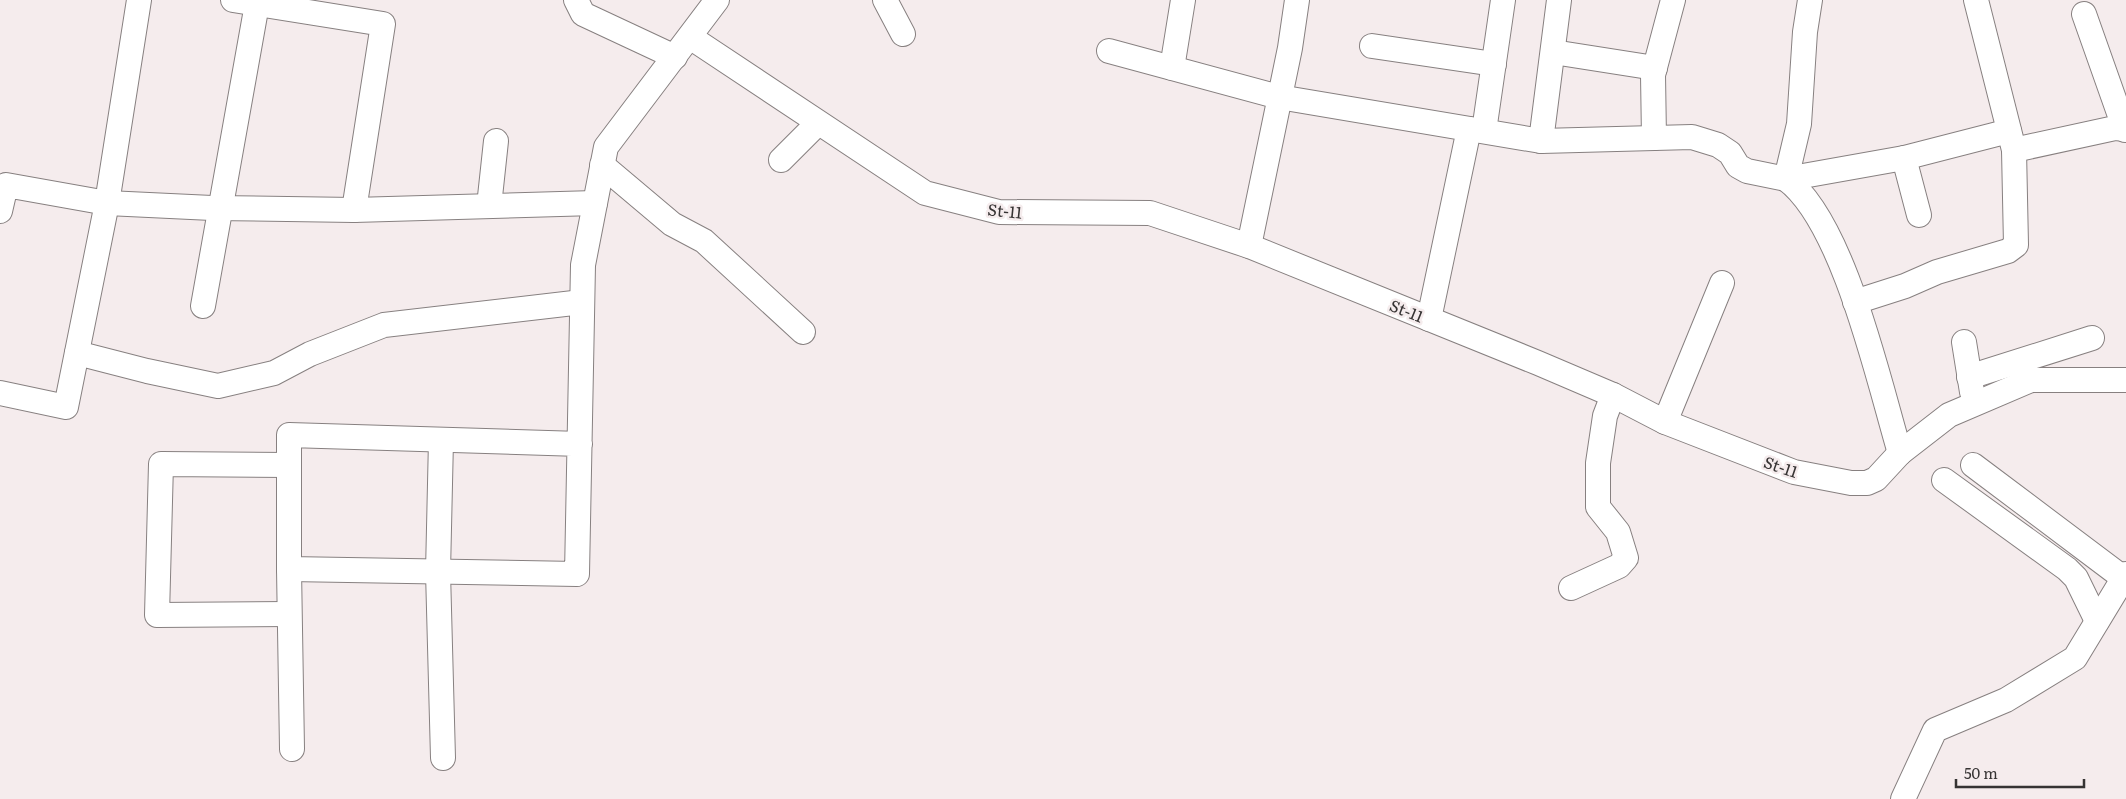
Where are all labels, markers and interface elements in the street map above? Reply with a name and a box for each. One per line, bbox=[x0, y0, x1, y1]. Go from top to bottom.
street label: St-11 bbox=[987, 196, 1024, 224]
street label: St-11 bbox=[1386, 292, 1428, 328]
street label: St-11 bbox=[1761, 449, 1802, 483]
scale bar bbox=[1956, 756, 2084, 788]
text: 50 m bbox=[1964, 761, 1998, 784]

